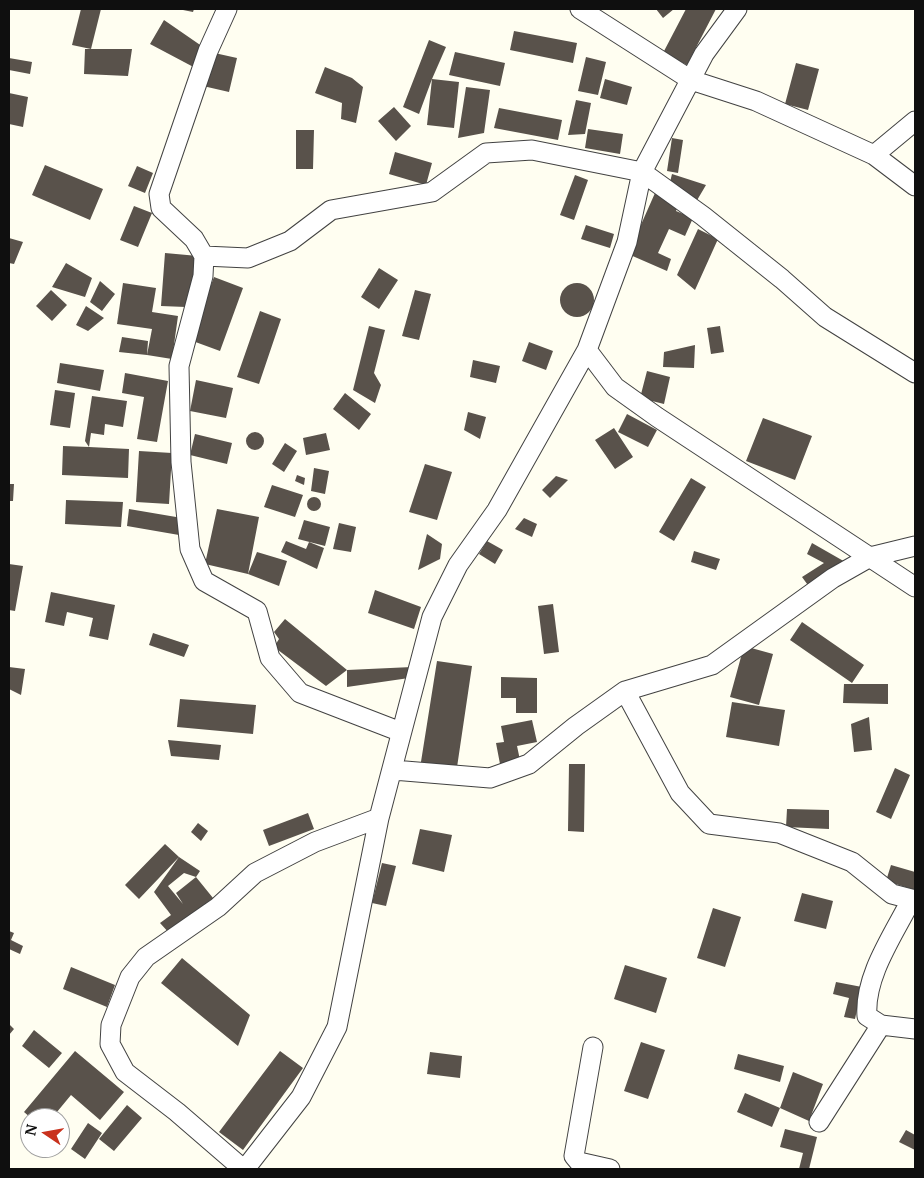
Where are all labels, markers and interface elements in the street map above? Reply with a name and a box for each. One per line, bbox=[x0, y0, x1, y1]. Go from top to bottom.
north arrow bbox=[20, 1108, 70, 1158]
text: N bbox=[21, 1123, 41, 1137]

